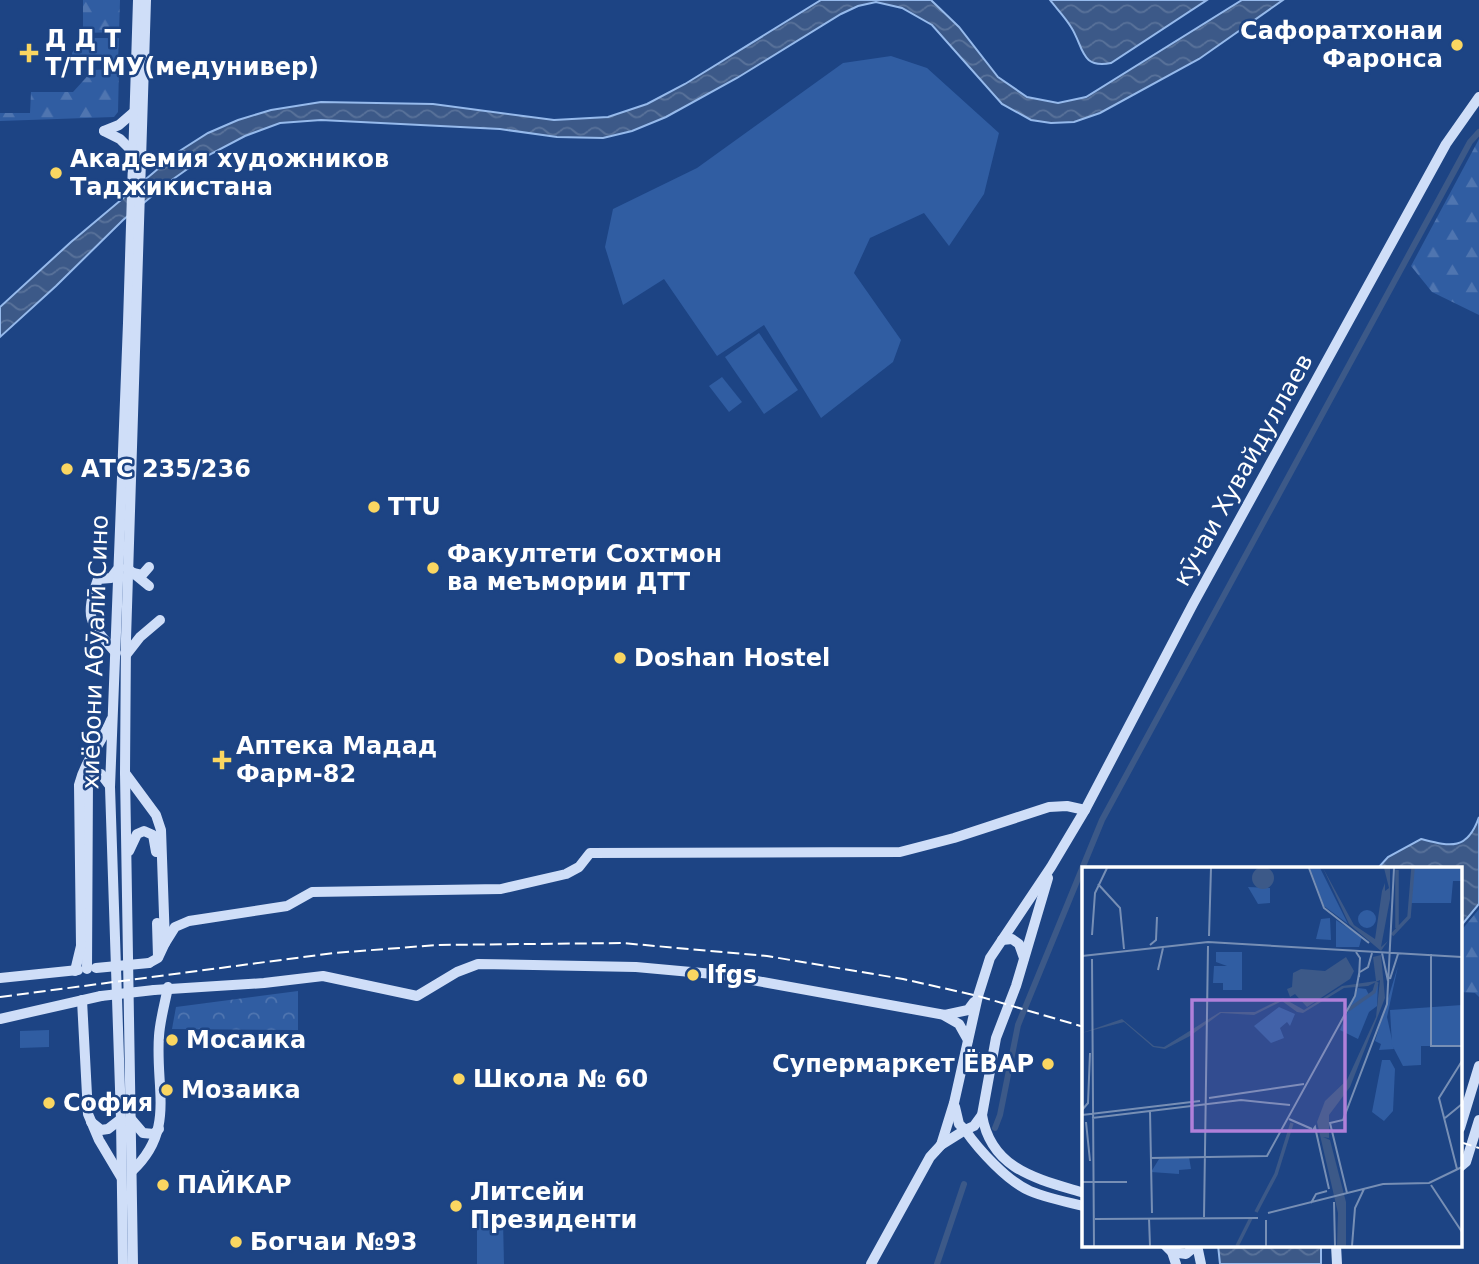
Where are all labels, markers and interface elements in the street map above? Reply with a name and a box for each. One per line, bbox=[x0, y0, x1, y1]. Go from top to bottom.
place label: Сафоратхонаи Фаронса bbox=[1240, 17, 1443, 73]
place label: Д Д Т Т/ТГМУ(медунивер) bbox=[45, 25, 319, 81]
marker: Сафоратхонаи Фаронса bbox=[1449, 37, 1465, 53]
marker: Д Д Т Т/ТГМУ(медунивер) bbox=[19, 43, 39, 63]
place label: Академия художников Таджикистана bbox=[70, 145, 389, 201]
marker: Академия художников Таджикистана bbox=[48, 165, 64, 181]
street label: кӯчаи Хувайдуллаев bbox=[1167, 349, 1319, 591]
place label: АТС 235/236 bbox=[81, 455, 251, 483]
marker: АТС 235/236 bbox=[59, 461, 75, 477]
place label: TTU bbox=[388, 493, 441, 521]
marker: TTU bbox=[366, 499, 382, 515]
street label: хиёбони Абӯалӣ Сино bbox=[76, 514, 114, 790]
place label: Факултети Сохтмон ва меъмории ДТТ bbox=[447, 540, 722, 596]
marker: Факултети Сохтмон ва меъмории ДТТ bbox=[425, 560, 441, 576]
place label: Doshan Hostel bbox=[634, 644, 830, 672]
marker: Doshan Hostel bbox=[612, 650, 628, 666]
place label: Аптека Мадад Фарм-82 bbox=[236, 732, 437, 788]
marker: Аптека Мадад Фарм-82 bbox=[214, 752, 230, 768]
inset map bbox=[1082, 867, 1462, 1246]
place label: lfgs bbox=[707, 961, 757, 989]
marker: lfgs bbox=[685, 967, 701, 983]
place label: Мосаика bbox=[186, 1026, 306, 1054]
marker: Мосаика bbox=[164, 1032, 180, 1048]
place label: Супермаркет ЁВАР bbox=[772, 1049, 1034, 1078]
marker: Супермаркет ЁВАР bbox=[1040, 1056, 1056, 1072]
place label: Школа № 60 bbox=[473, 1065, 648, 1093]
marker: Школа № 60 bbox=[451, 1071, 467, 1087]
place label: Мозаика bbox=[181, 1076, 301, 1104]
marker: Мозаика bbox=[159, 1082, 175, 1098]
place label: София bbox=[63, 1089, 153, 1117]
marker: София bbox=[41, 1095, 57, 1111]
place label: ПАЙКАР bbox=[177, 1170, 292, 1199]
marker: ПАЙКАР bbox=[155, 1177, 171, 1193]
place label: Литсейи Президенти bbox=[470, 1178, 637, 1234]
marker: Литсейи Президенти bbox=[448, 1198, 464, 1214]
place label: Богчаи №93 bbox=[250, 1228, 417, 1256]
marker: Богчаи №93 bbox=[228, 1234, 244, 1250]

